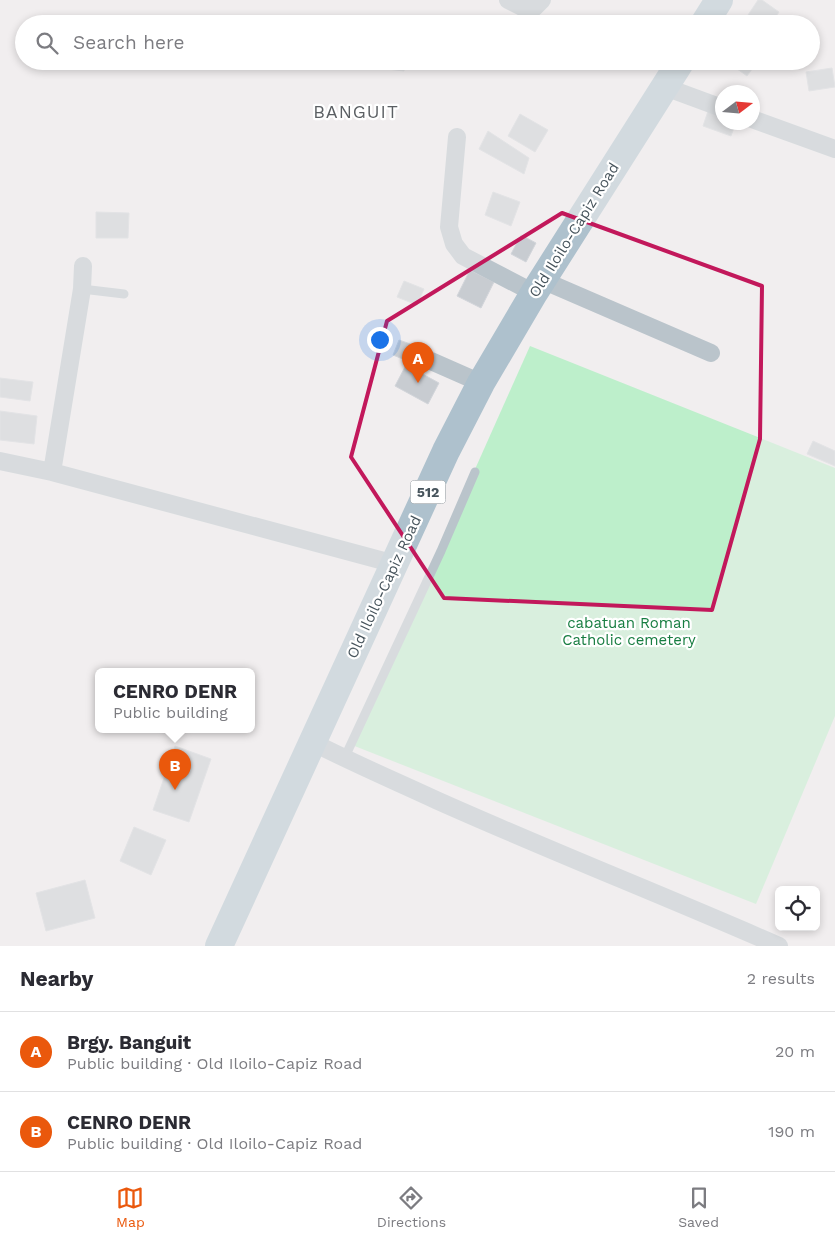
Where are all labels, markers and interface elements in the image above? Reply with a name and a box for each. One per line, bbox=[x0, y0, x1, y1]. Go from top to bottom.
search box bbox=[15, 15, 820, 70]
icon: search bbox=[33, 29, 61, 57]
text: Search here bbox=[73, 31, 184, 54]
north arrow bbox=[715, 85, 760, 130]
district label: BANGUIT bbox=[313, 101, 399, 122]
street label: Old Iloilo-Capiz Road bbox=[525, 159, 623, 301]
your location bbox=[367, 327, 393, 353]
pin: A bbox=[402, 342, 434, 383]
road number: 512 bbox=[410, 481, 446, 504]
street label: Old Iloilo-Capiz Road bbox=[343, 513, 425, 661]
park label: cabatuan Roman Catholic cemetery bbox=[562, 614, 696, 649]
popup bbox=[95, 668, 255, 733]
text: CENRO DENR bbox=[113, 680, 237, 703]
text: Public building bbox=[113, 703, 228, 722]
pin: B bbox=[159, 749, 191, 790]
map controls bbox=[775, 886, 820, 931]
button: locate bbox=[775, 886, 820, 931]
text: Nearby bbox=[20, 966, 93, 991]
text: 2 results bbox=[747, 969, 815, 988]
text: Brgy. Banguit bbox=[67, 1031, 191, 1054]
text: A bbox=[31, 1042, 41, 1061]
text: 20 m bbox=[775, 1042, 815, 1061]
text: Public building · Old Iloilo-Capiz Road bbox=[67, 1054, 362, 1073]
text: CENRO DENR bbox=[67, 1111, 191, 1134]
text: B bbox=[31, 1122, 41, 1141]
text: 190 m bbox=[768, 1122, 815, 1141]
text: Public building · Old Iloilo-Capiz Road bbox=[67, 1134, 362, 1153]
tab: Map bbox=[116, 1184, 145, 1230]
tab: Directions bbox=[377, 1184, 446, 1230]
tab: Saved bbox=[678, 1184, 719, 1230]

